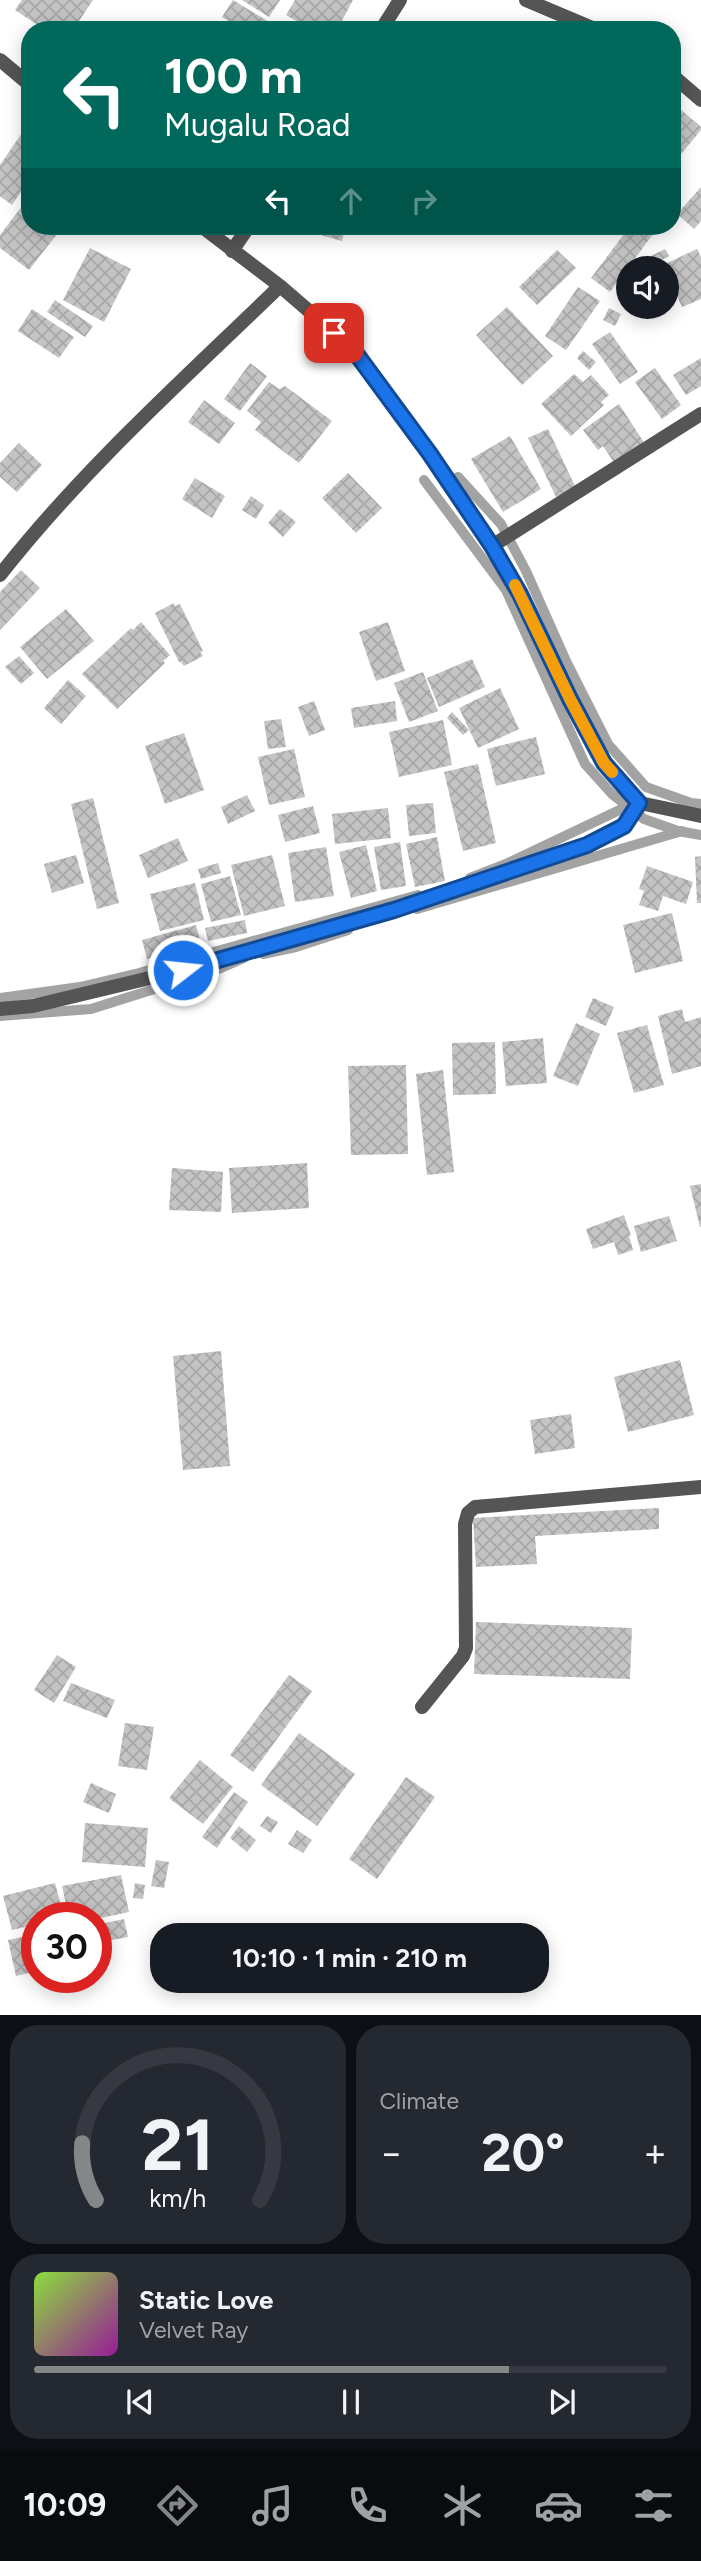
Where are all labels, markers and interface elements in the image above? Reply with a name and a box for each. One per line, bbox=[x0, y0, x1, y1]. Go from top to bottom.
text: 100 m bbox=[164, 46, 303, 105]
icon: left bbox=[49, 49, 140, 140]
text: Mugalu Road bbox=[164, 106, 351, 144]
icon: left bbox=[259, 182, 297, 220]
icon: ahead bbox=[332, 182, 370, 220]
icon: right bbox=[405, 182, 443, 220]
map controls bbox=[616, 256, 679, 319]
button: sound bbox=[616, 256, 679, 319]
pin bbox=[304, 303, 364, 363]
icon: arrive bbox=[315, 314, 353, 352]
position arrow bbox=[146, 933, 220, 1007]
speed limit sign: 30 bbox=[21, 1902, 112, 1993]
text: 10:10 · 1 min · 210 m bbox=[232, 1942, 467, 1974]
text: Climate bbox=[380, 2087, 459, 2115]
text: 21 bbox=[141, 2102, 214, 2189]
text: 20° bbox=[482, 2122, 565, 2184]
text: − bbox=[380, 2130, 403, 2176]
text: + bbox=[643, 2130, 667, 2176]
text: km/h bbox=[149, 2183, 206, 2213]
text: Static Love bbox=[139, 2284, 273, 2316]
text: Velvet Ray bbox=[139, 2316, 248, 2344]
icon: previous bbox=[121, 2383, 159, 2421]
icon: pause bbox=[332, 2383, 370, 2421]
icon: next bbox=[543, 2383, 581, 2421]
icon: directions bbox=[153, 2481, 202, 2530]
icon: music bbox=[248, 2481, 297, 2530]
icon: phone bbox=[343, 2481, 392, 2530]
icon: climate bbox=[438, 2481, 487, 2530]
icon: car bbox=[534, 2481, 583, 2530]
icon: filters bbox=[629, 2481, 678, 2530]
text: 10:09 bbox=[23, 2486, 106, 2524]

